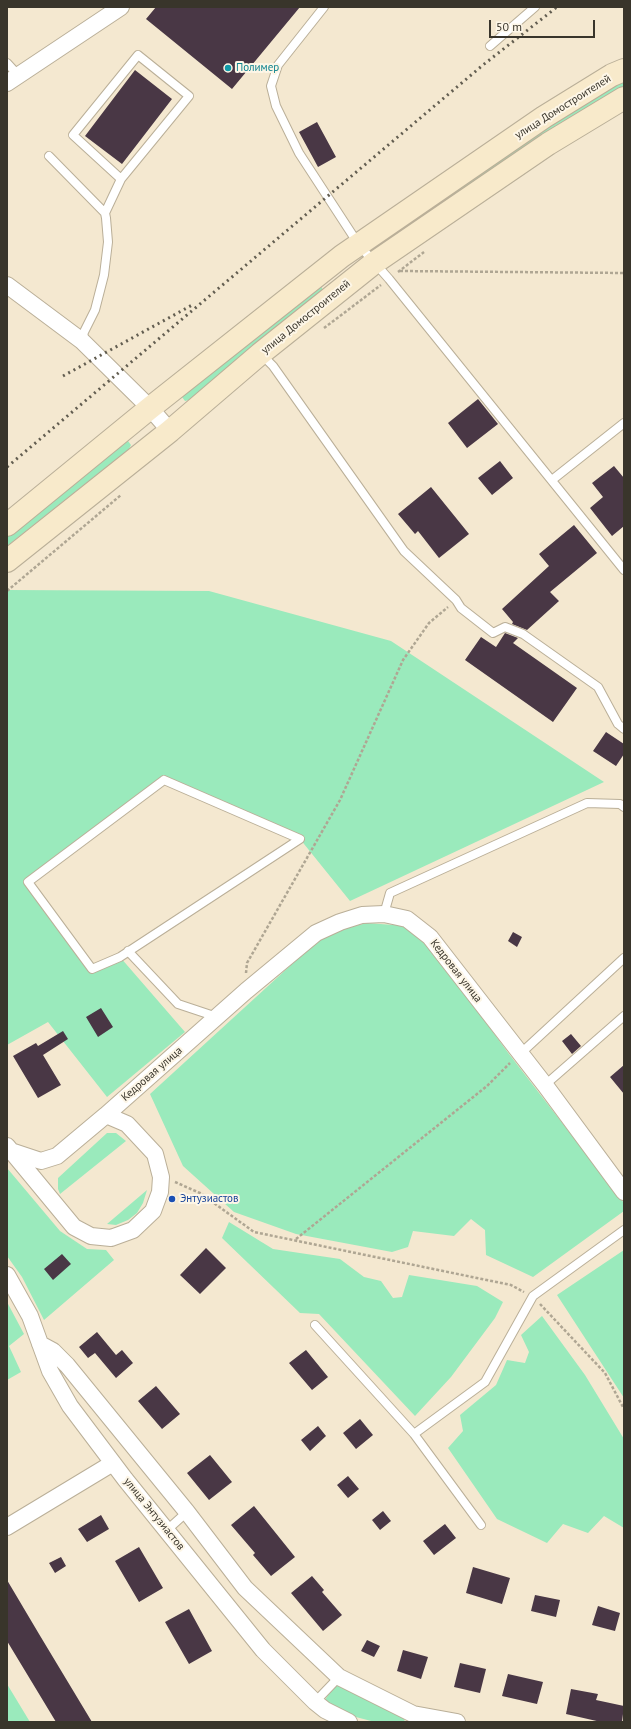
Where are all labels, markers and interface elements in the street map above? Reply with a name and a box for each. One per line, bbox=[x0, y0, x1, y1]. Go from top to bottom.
scale bar bbox=[491, 12, 597, 38]
text: 50 m bbox=[496, 19, 522, 34]
place label: Полимер bbox=[236, 61, 279, 75]
marker: Полимер bbox=[223, 63, 233, 73]
street label: улица Домостроителей bbox=[513, 72, 613, 142]
street label: улица Домостроителей bbox=[259, 277, 353, 357]
street label: Кедровая улица bbox=[427, 937, 485, 1005]
street label: Кедровая улица bbox=[119, 1044, 185, 1104]
place label: Энтузиастов bbox=[180, 1192, 238, 1206]
marker: Энтузиастов bbox=[167, 1194, 177, 1204]
street label: улица Энтузиастов bbox=[121, 1475, 187, 1553]

